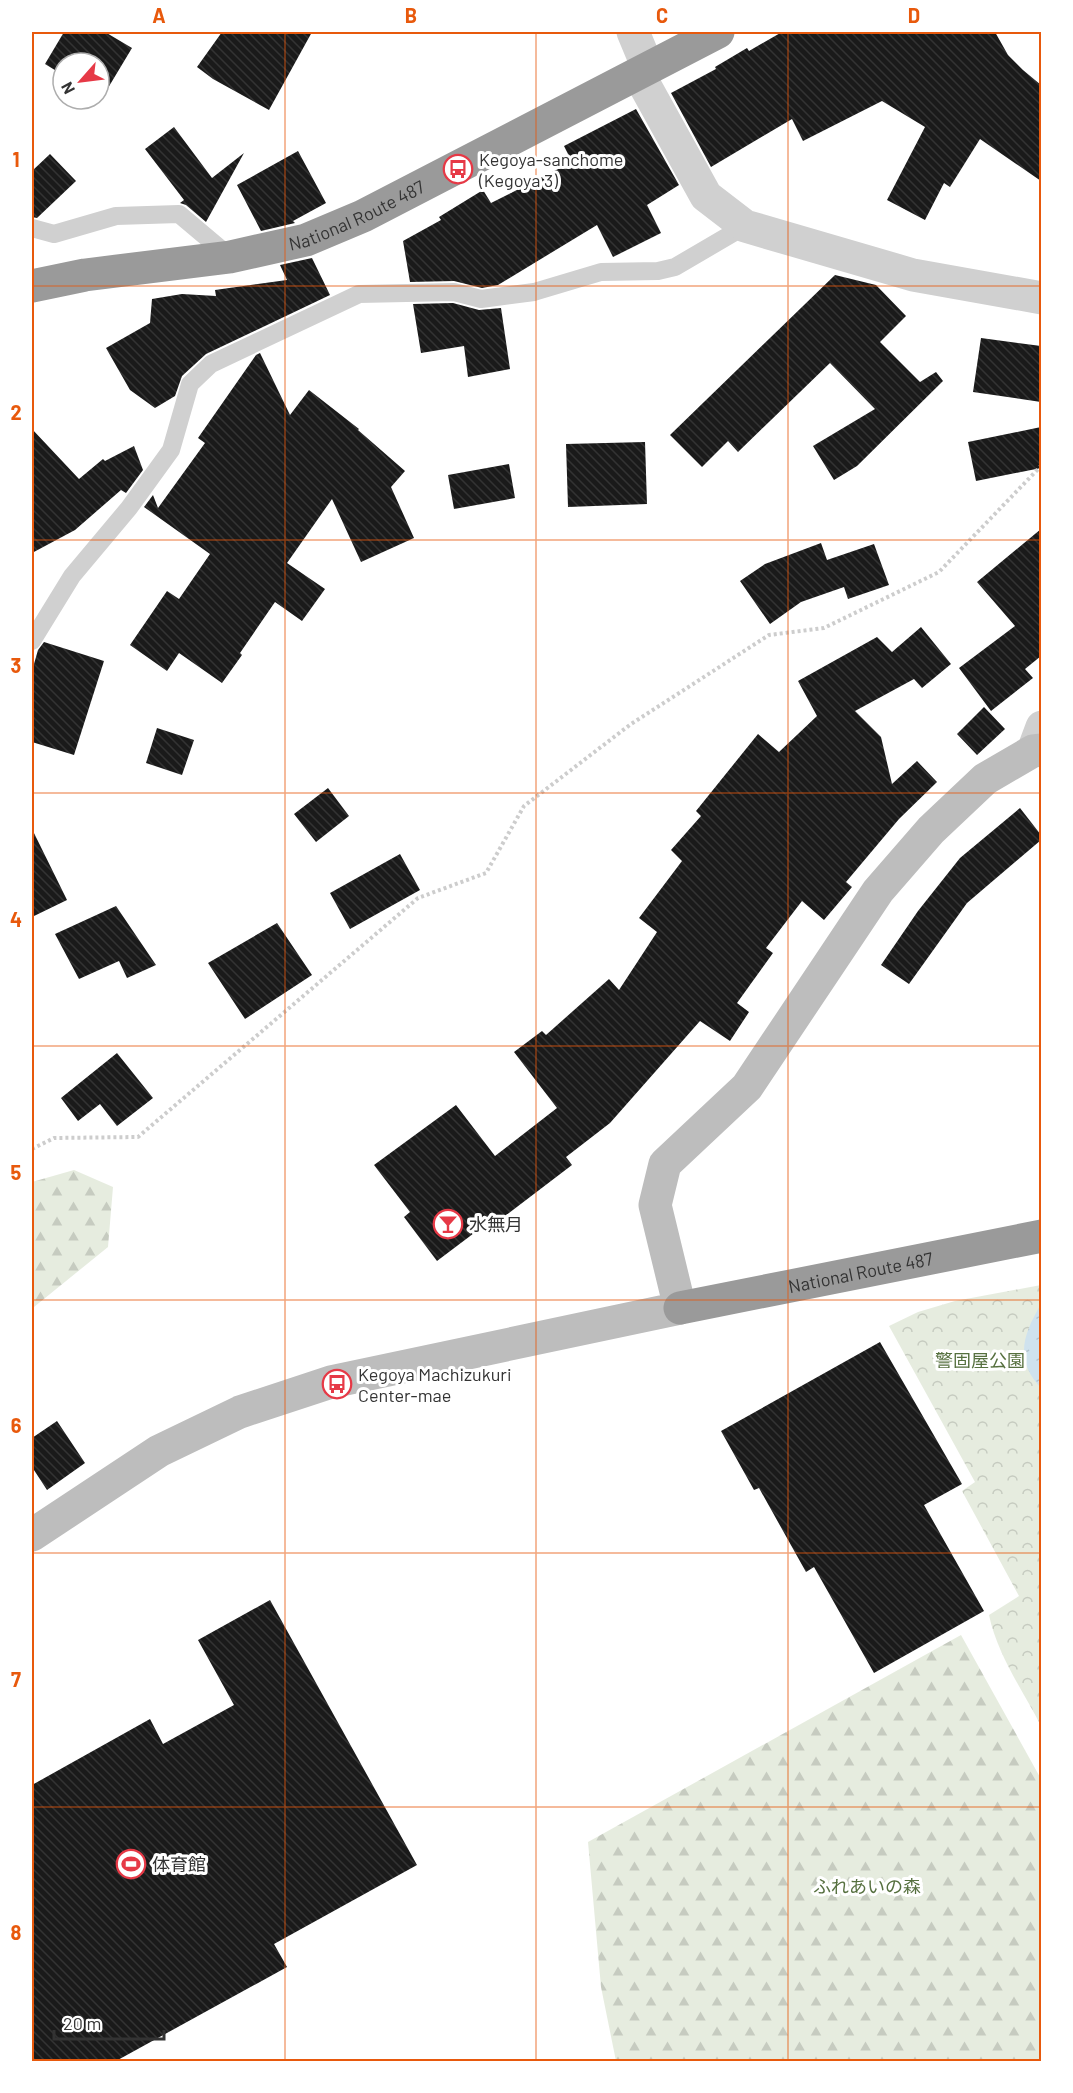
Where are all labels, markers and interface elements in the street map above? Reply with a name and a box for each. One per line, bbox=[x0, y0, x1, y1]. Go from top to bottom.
text: A bbox=[152, 3, 166, 27]
text: B bbox=[405, 3, 417, 27]
text: C bbox=[656, 3, 668, 27]
text: D bbox=[908, 3, 920, 27]
north arrow bbox=[51, 51, 111, 111]
text: N bbox=[56, 79, 78, 97]
text: 1 bbox=[12, 147, 20, 171]
place label: Kegoya-sanchome (Kegoya 3) bbox=[478, 148, 623, 191]
bus stop icon: Kegoya-sanchome (Kegoya 3) bbox=[442, 153, 474, 185]
street label: National Route 487 bbox=[287, 175, 428, 255]
text: 2 bbox=[10, 400, 22, 424]
text: 3 bbox=[11, 653, 21, 677]
text: 4 bbox=[10, 907, 22, 931]
text: 5 bbox=[11, 1160, 22, 1184]
bar icon: 水無月 bbox=[432, 1208, 464, 1240]
place label: 水無月 bbox=[469, 1213, 523, 1235]
street label: National Route 487 bbox=[786, 1247, 935, 1297]
park label: 警固屋公園 bbox=[935, 1349, 1025, 1371]
place label: Kegoya Machizukuri Center-mae bbox=[358, 1363, 512, 1406]
bus stop icon: Kegoya Machizukuri Center-mae bbox=[321, 1368, 353, 1400]
text: 6 bbox=[11, 1413, 22, 1437]
text: 7 bbox=[11, 1667, 21, 1691]
sports icon: 体育館 bbox=[115, 1848, 147, 1880]
place label: 体育館 bbox=[152, 1853, 206, 1875]
park label: ふれあいの森 bbox=[813, 1875, 921, 1897]
text: 8 bbox=[11, 1920, 22, 1944]
scale bar bbox=[54, 2003, 164, 2041]
text: 20 m bbox=[63, 2012, 101, 2034]

